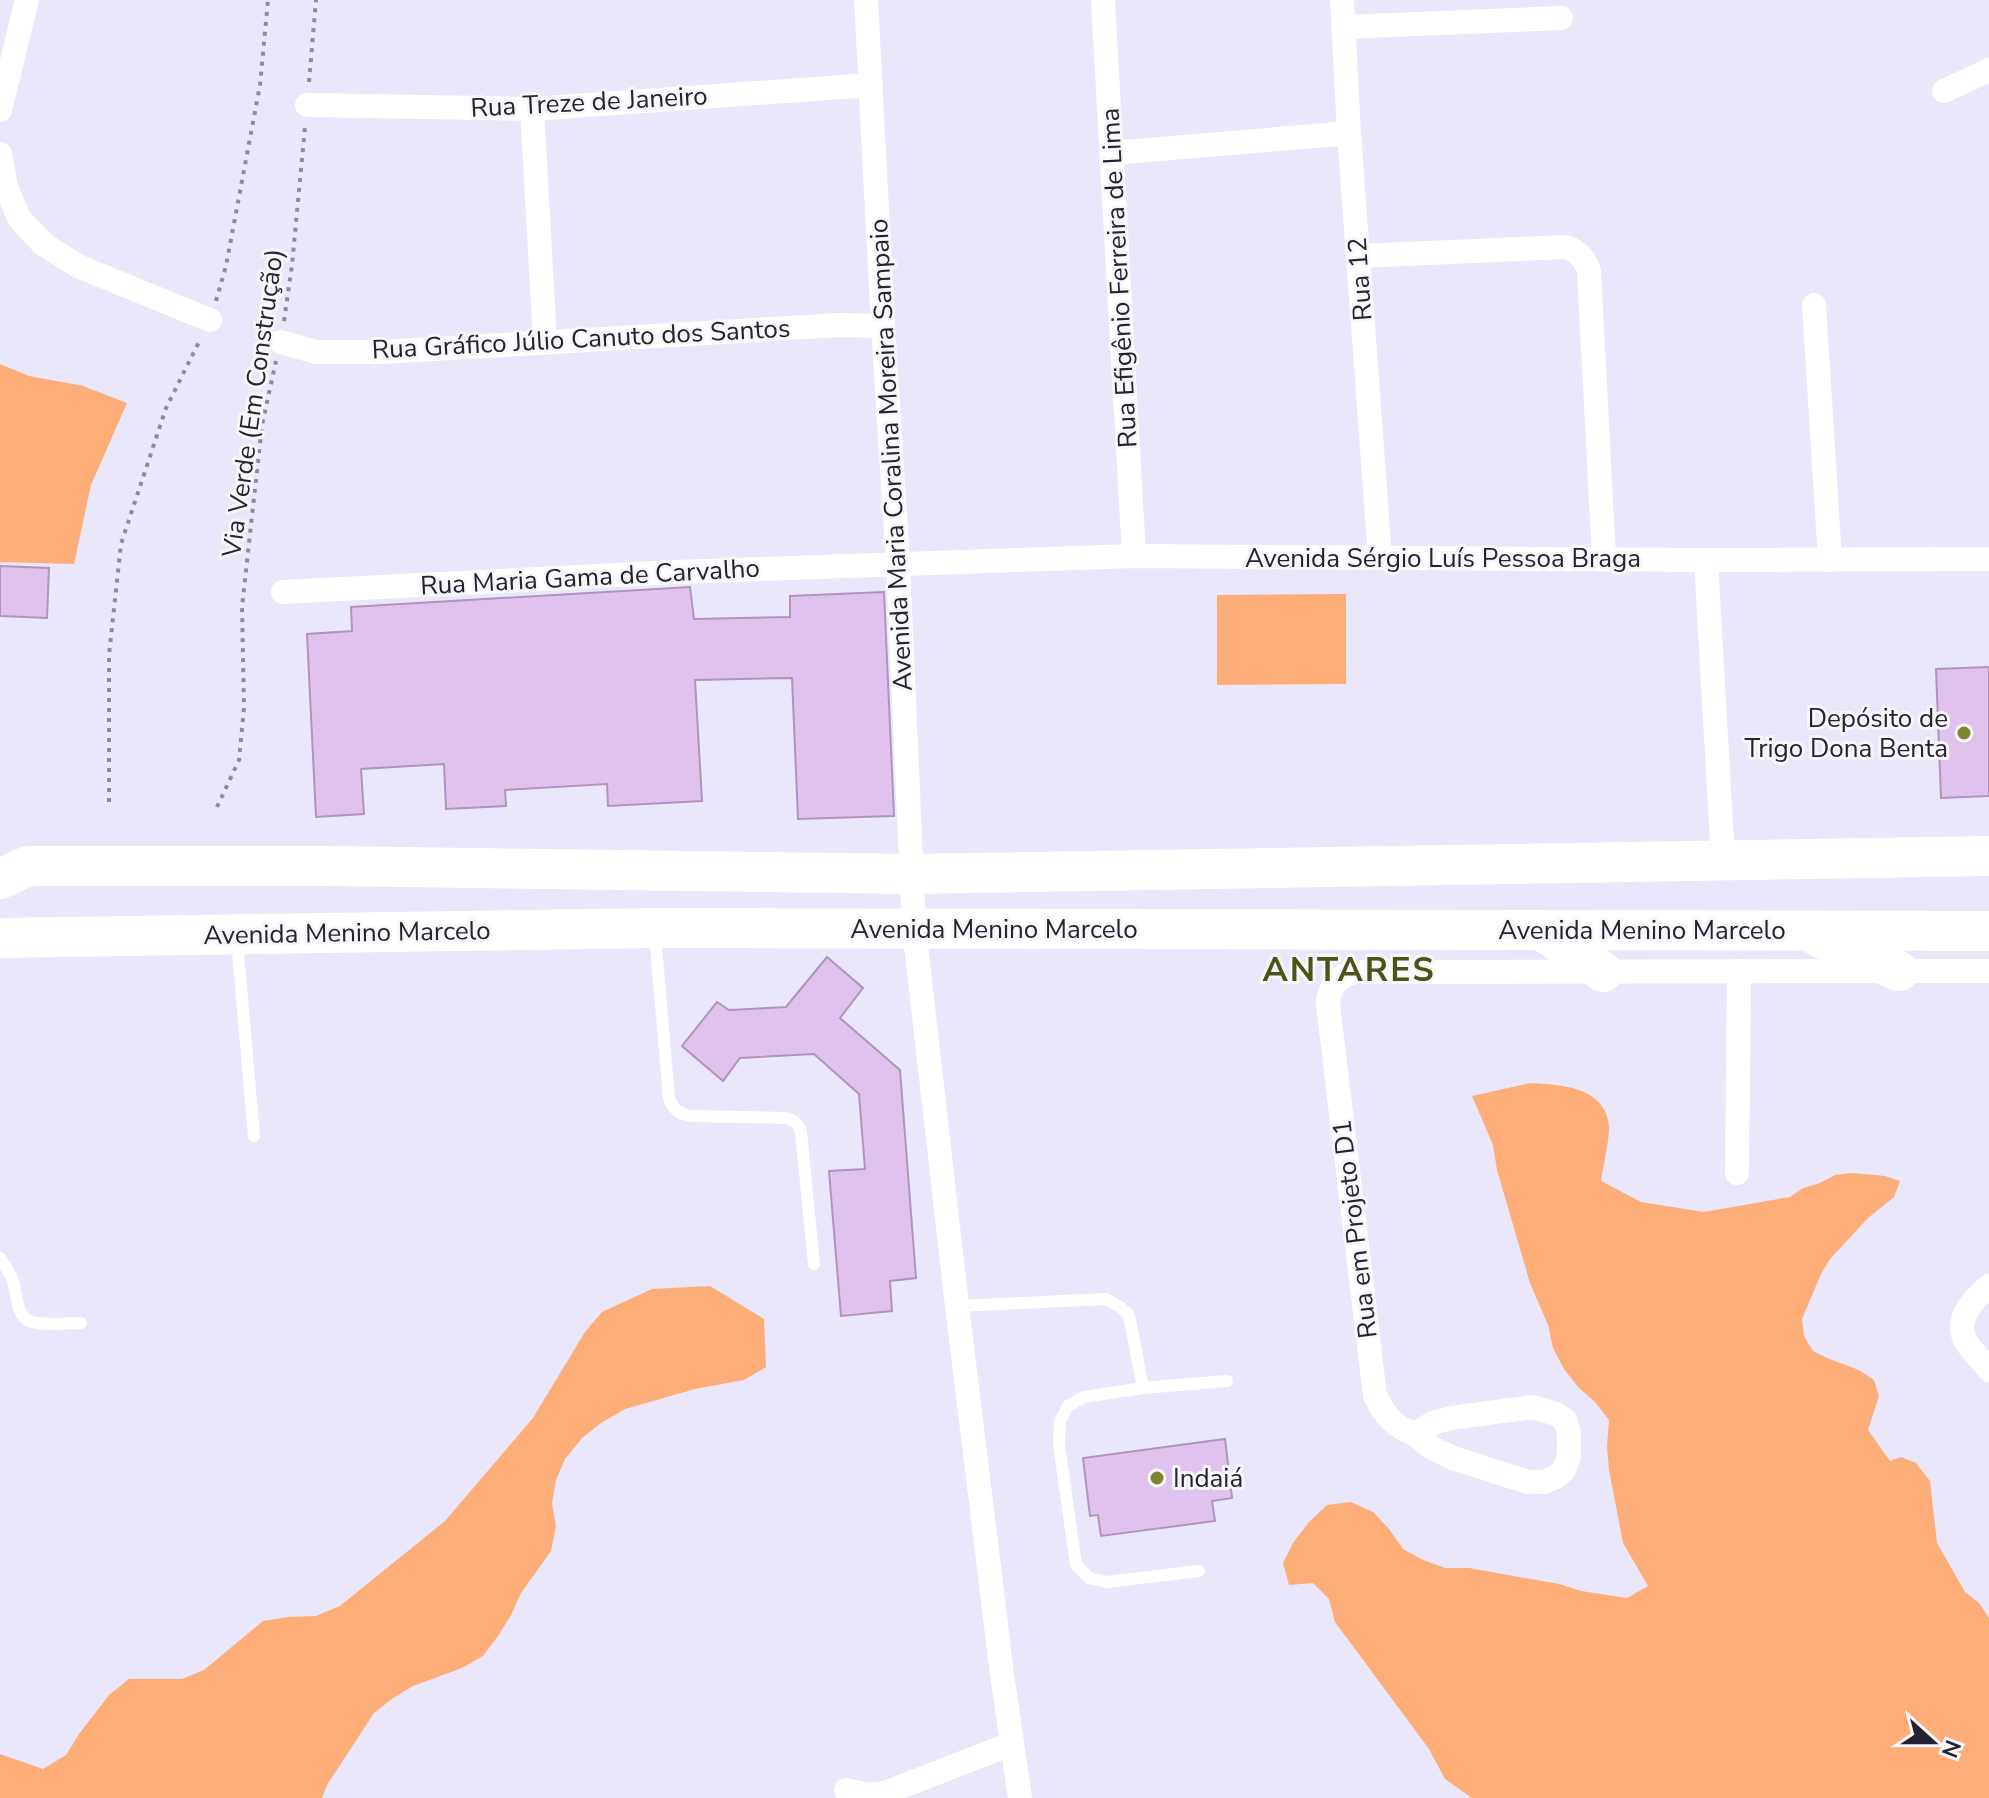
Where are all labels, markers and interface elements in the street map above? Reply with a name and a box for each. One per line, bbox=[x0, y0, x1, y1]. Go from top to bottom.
street label: Rua Treze de Janeiro bbox=[470, 78, 708, 126]
street label: Rua Efigênio Ferreira de Lima bbox=[1093, 107, 1145, 449]
street label: Avenida Maria Coralina Moreira Sampaio bbox=[861, 218, 921, 692]
street label: Rua 12 bbox=[1340, 236, 1380, 322]
street label: Via Verde (Em Construção) bbox=[214, 247, 292, 560]
street label: Rua Gráfico Júlio Canuto dos Santos bbox=[371, 311, 791, 367]
street label: Avenida Sérgio Luís Pessoa Braga bbox=[1245, 541, 1641, 576]
street label: Rua Maria Gama de Carvalho bbox=[419, 551, 761, 603]
place label: Depósito de Trigo Dona Benta bbox=[1745, 701, 1948, 766]
marker: Depósito de Trigo Dona Benta bbox=[1955, 724, 1973, 742]
street label: Avenida Menino Marcelo bbox=[850, 912, 1138, 947]
street label: Avenida Menino Marcelo bbox=[203, 913, 491, 953]
street label: Avenida Menino Marcelo bbox=[1498, 913, 1786, 948]
district label: ANTARES bbox=[1262, 947, 1436, 993]
street label: Rua em Projeto D1 bbox=[1324, 1118, 1386, 1340]
place label: Indaiá bbox=[1173, 1461, 1243, 1496]
marker: Indaiá bbox=[1148, 1469, 1166, 1487]
north arrow bbox=[1893, 1702, 1973, 1782]
text: N bbox=[1934, 1736, 1968, 1762]

